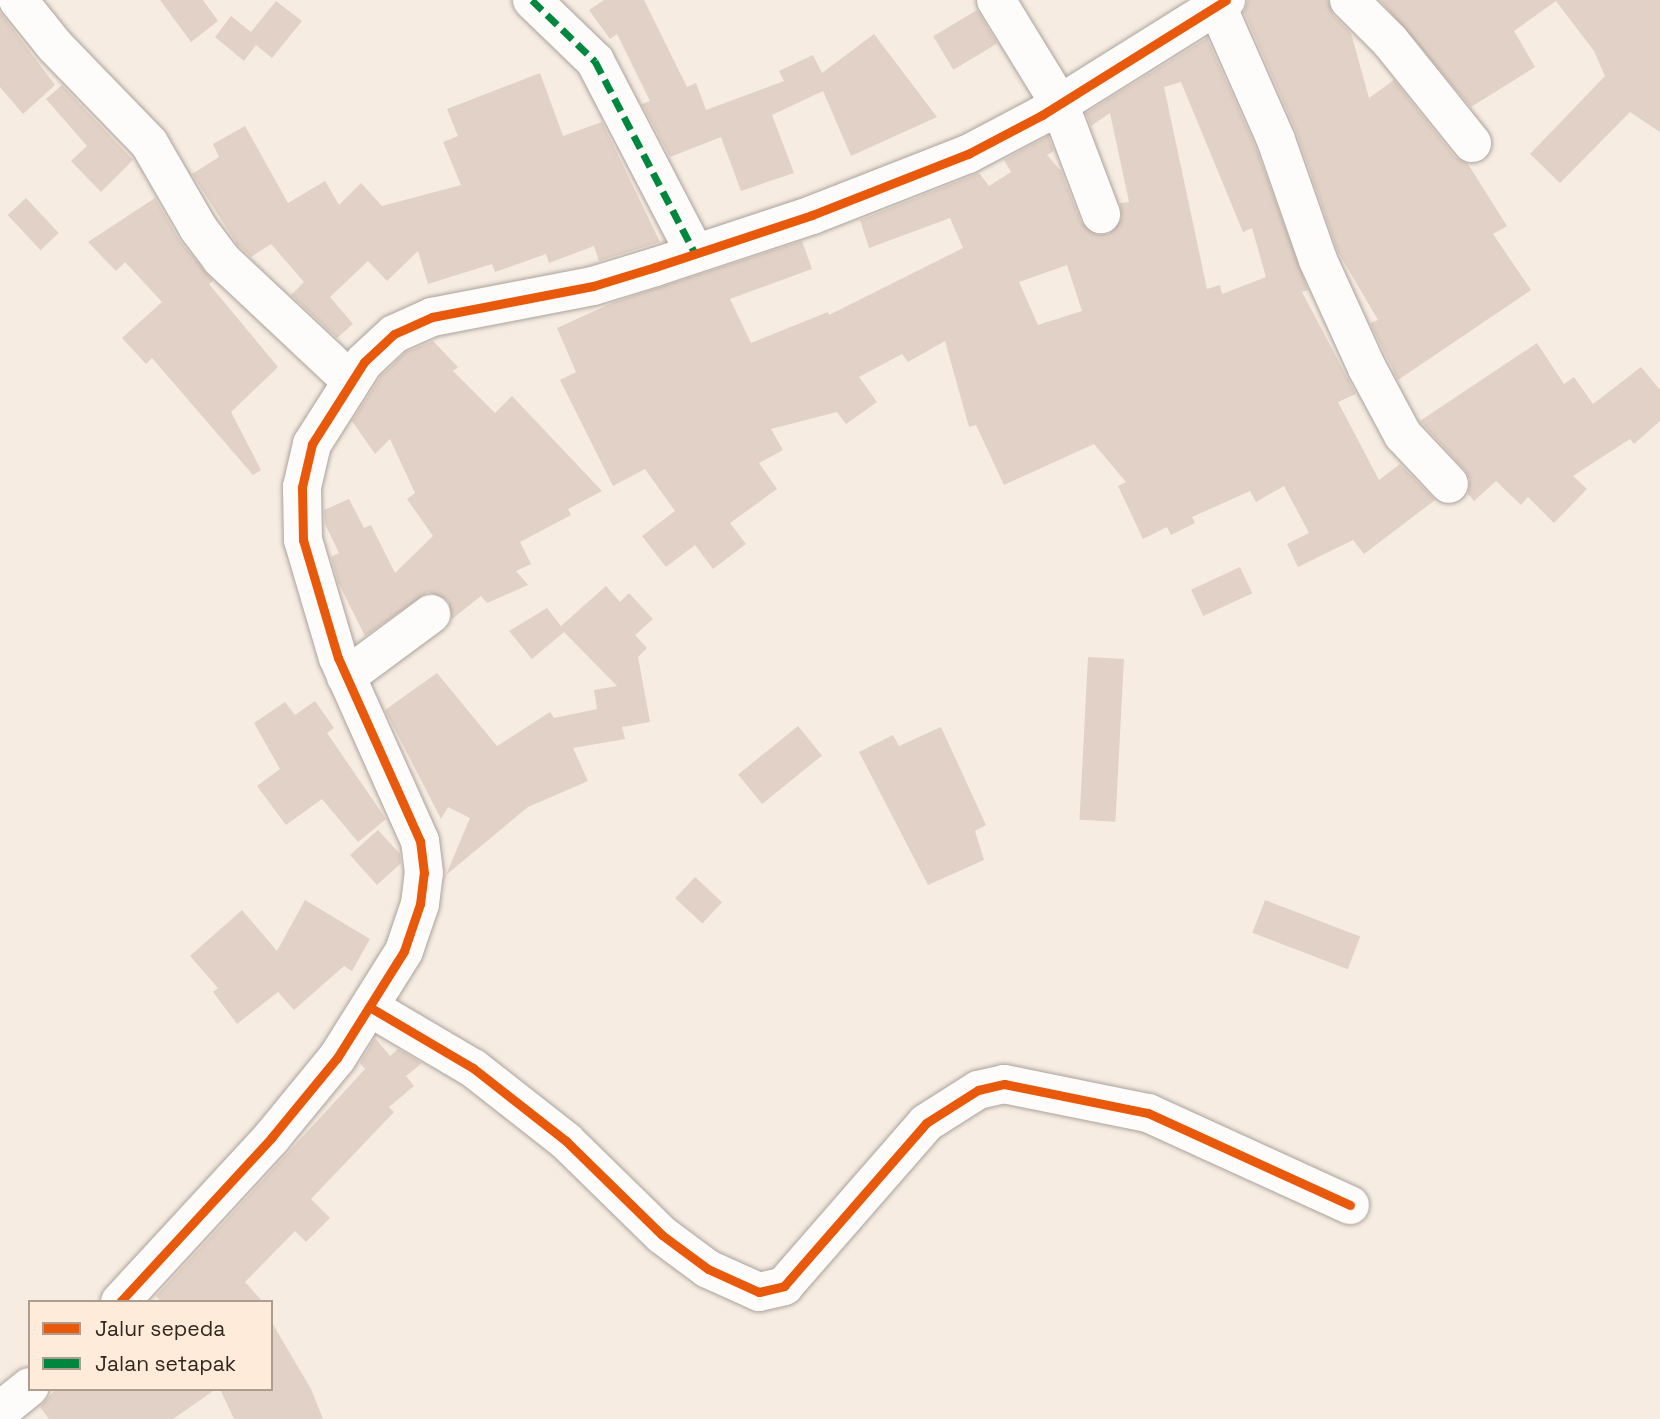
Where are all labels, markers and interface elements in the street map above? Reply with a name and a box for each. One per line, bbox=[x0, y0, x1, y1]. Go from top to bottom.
legend bbox=[28, 1300, 273, 1391]
text: Jalur sepeda bbox=[95, 1315, 225, 1342]
text: Jalan setapak bbox=[95, 1350, 236, 1377]

